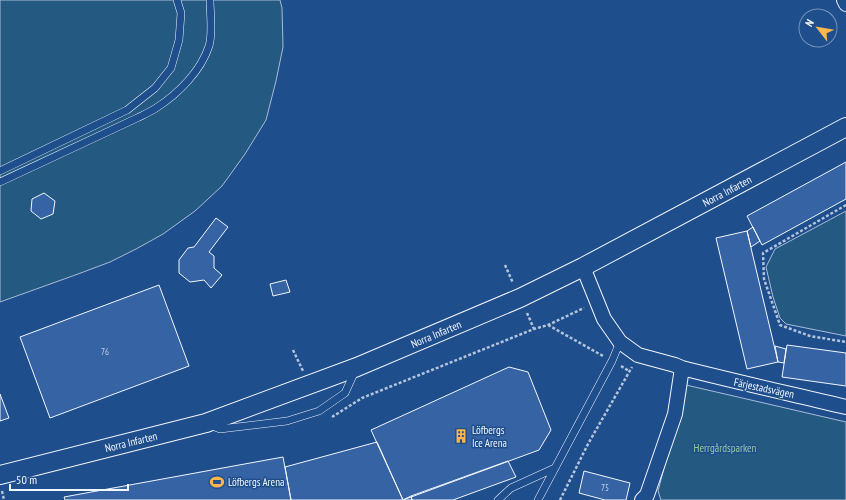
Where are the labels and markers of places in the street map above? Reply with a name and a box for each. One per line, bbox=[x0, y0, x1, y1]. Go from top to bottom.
place label: Löfbergs Ice Arena bbox=[472, 423, 507, 450]
building icon: Löfbergs Ice Arena bbox=[453, 428, 469, 444]
sports icon: Löfbergs Arena bbox=[209, 474, 225, 490]
place label: Löfbergs Arena bbox=[228, 475, 284, 489]

